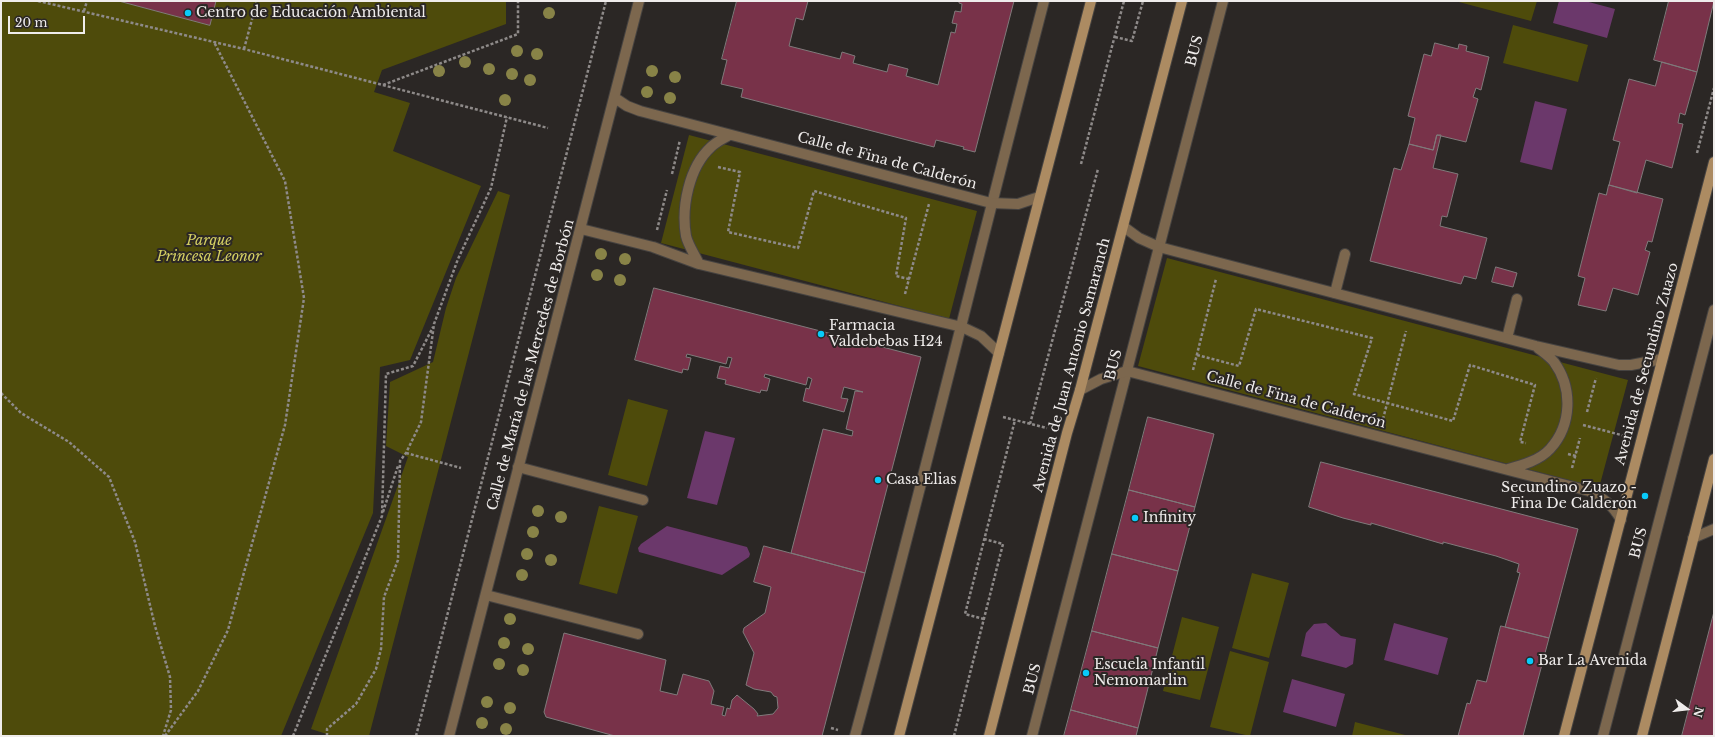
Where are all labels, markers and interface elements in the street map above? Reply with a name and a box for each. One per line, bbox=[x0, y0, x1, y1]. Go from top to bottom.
place label: Centro de Educación Ambiental bbox=[196, 5, 426, 21]
scale bar bbox=[10, 8, 87, 34]
marker: Centro de Educación Ambiental bbox=[183, 8, 193, 18]
text: 20 m bbox=[15, 15, 47, 30]
street label: BUS bbox=[1183, 34, 1207, 68]
street label: Calle de Fina de Calderón bbox=[795, 129, 979, 193]
street label: Calle de María de las Mercedes de Borbón bbox=[484, 218, 578, 512]
park label: Parque Princesa Leonor bbox=[156, 233, 262, 266]
street label: Avenida de Juan Antonio Samaranch bbox=[1030, 236, 1114, 494]
street label: Avenida de Secundino Zuazo bbox=[1612, 261, 1682, 467]
place label: Farmacia Valdebebas H24 bbox=[829, 318, 943, 350]
marker: Farmacia Valdebebas H24 bbox=[816, 329, 826, 339]
street label: BUS bbox=[1102, 348, 1126, 382]
street label: Calle de Fina de Calderón bbox=[1204, 368, 1388, 432]
place label: Casa Elias bbox=[886, 472, 957, 488]
marker: Casa Elias bbox=[873, 475, 883, 485]
place label: Secundino Zuazo - Fina De Calderón bbox=[1501, 480, 1637, 512]
marker: Secundino Zuazo - Fina De Calderón bbox=[1640, 491, 1650, 501]
place label: Infinity bbox=[1143, 510, 1196, 526]
marker: Infinity bbox=[1130, 513, 1140, 523]
street label: BUS bbox=[1627, 526, 1651, 560]
place label: Bar La Avenida bbox=[1538, 653, 1647, 669]
marker: Bar La Avenida bbox=[1525, 656, 1535, 666]
place label: Escuela Infantil Nemomarlin bbox=[1094, 657, 1205, 690]
street label: BUS bbox=[1021, 662, 1045, 696]
marker: Escuela Infantil Nemomarlin bbox=[1081, 668, 1091, 678]
north arrow bbox=[1667, 689, 1707, 729]
text: N bbox=[1690, 705, 1707, 719]

